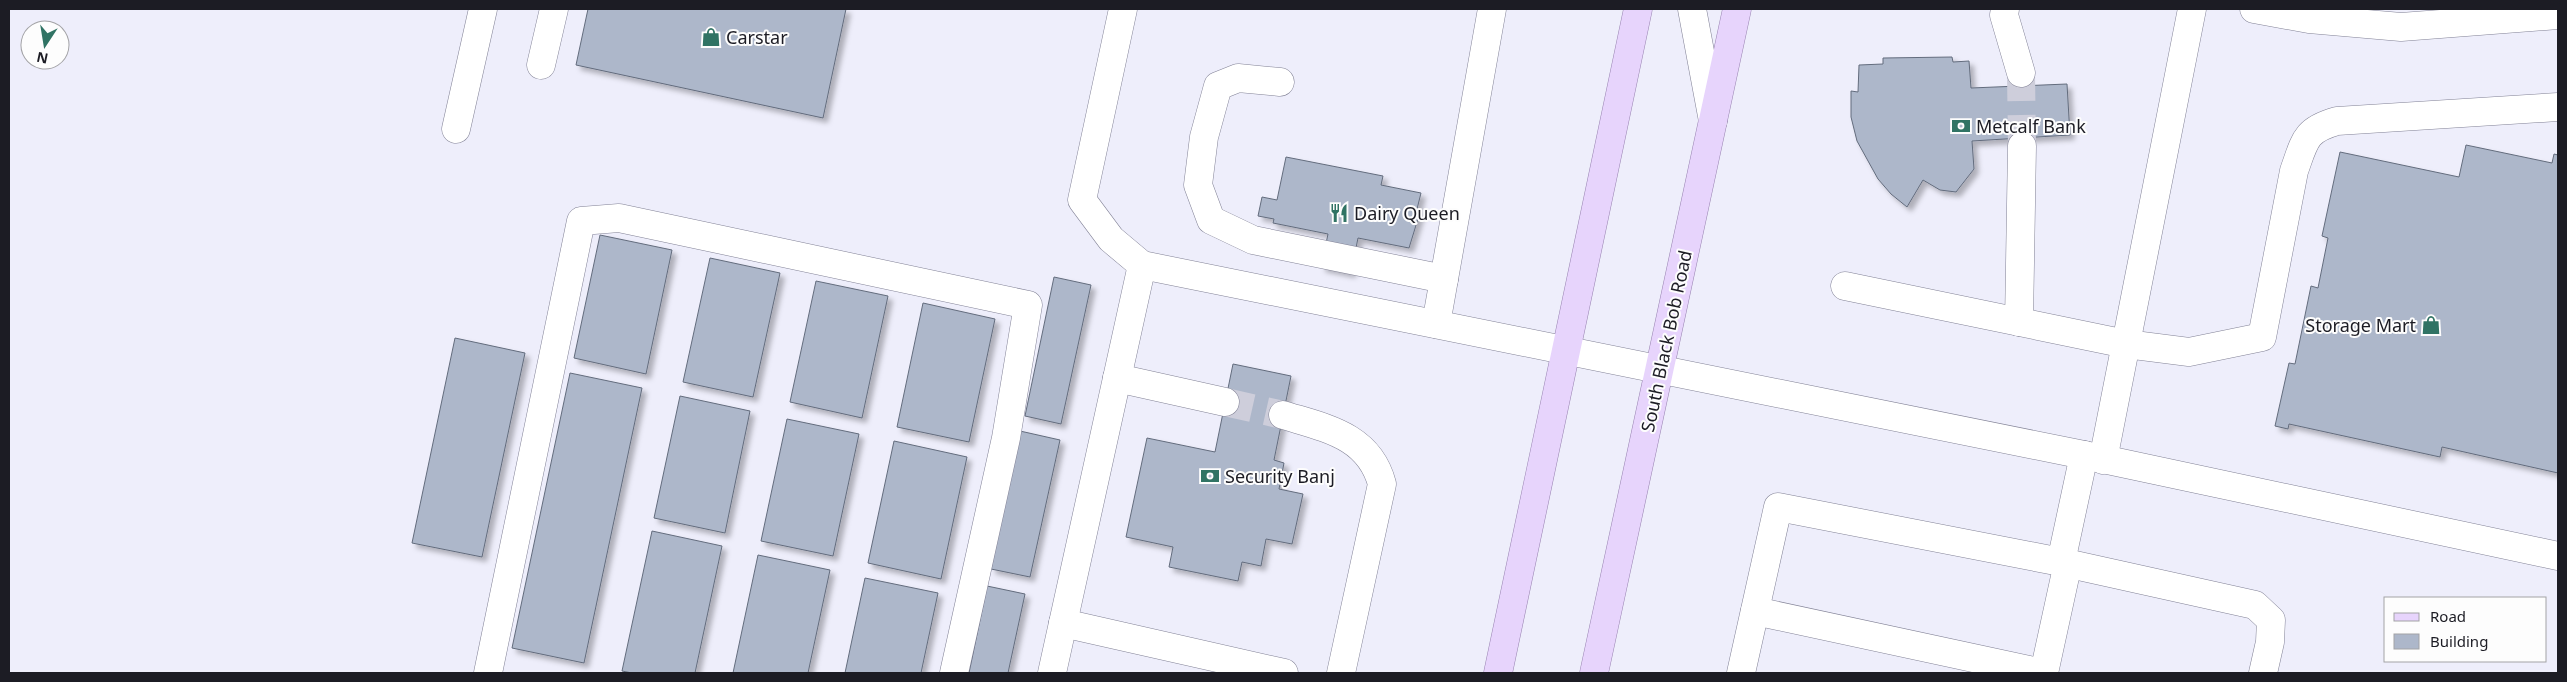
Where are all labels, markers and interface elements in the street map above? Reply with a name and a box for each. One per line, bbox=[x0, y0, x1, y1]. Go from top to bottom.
north arrow bbox=[20, 20, 70, 70]
place label: Carstar bbox=[726, 25, 788, 49]
shop icon: Carstar bbox=[700, 26, 722, 48]
text: N bbox=[35, 48, 50, 69]
place label: Metcalf Bank bbox=[1976, 114, 2086, 138]
bank icon: Metcalf Bank bbox=[1950, 115, 1972, 137]
place label: Dairy Queen bbox=[1354, 201, 1460, 225]
restaurant icon: Dairy Queen bbox=[1328, 202, 1350, 224]
street label: South Black Bob Road bbox=[1635, 248, 1697, 434]
place label: Storage Mart bbox=[2305, 313, 2416, 337]
shop icon: Storage Mart bbox=[2420, 314, 2442, 336]
place label: Security Banj bbox=[1225, 464, 1335, 488]
bank icon: Security Banj bbox=[1199, 465, 1221, 487]
legend bbox=[2384, 597, 2547, 662]
text: Road bbox=[2430, 606, 2466, 626]
text: Building bbox=[2430, 631, 2488, 651]

